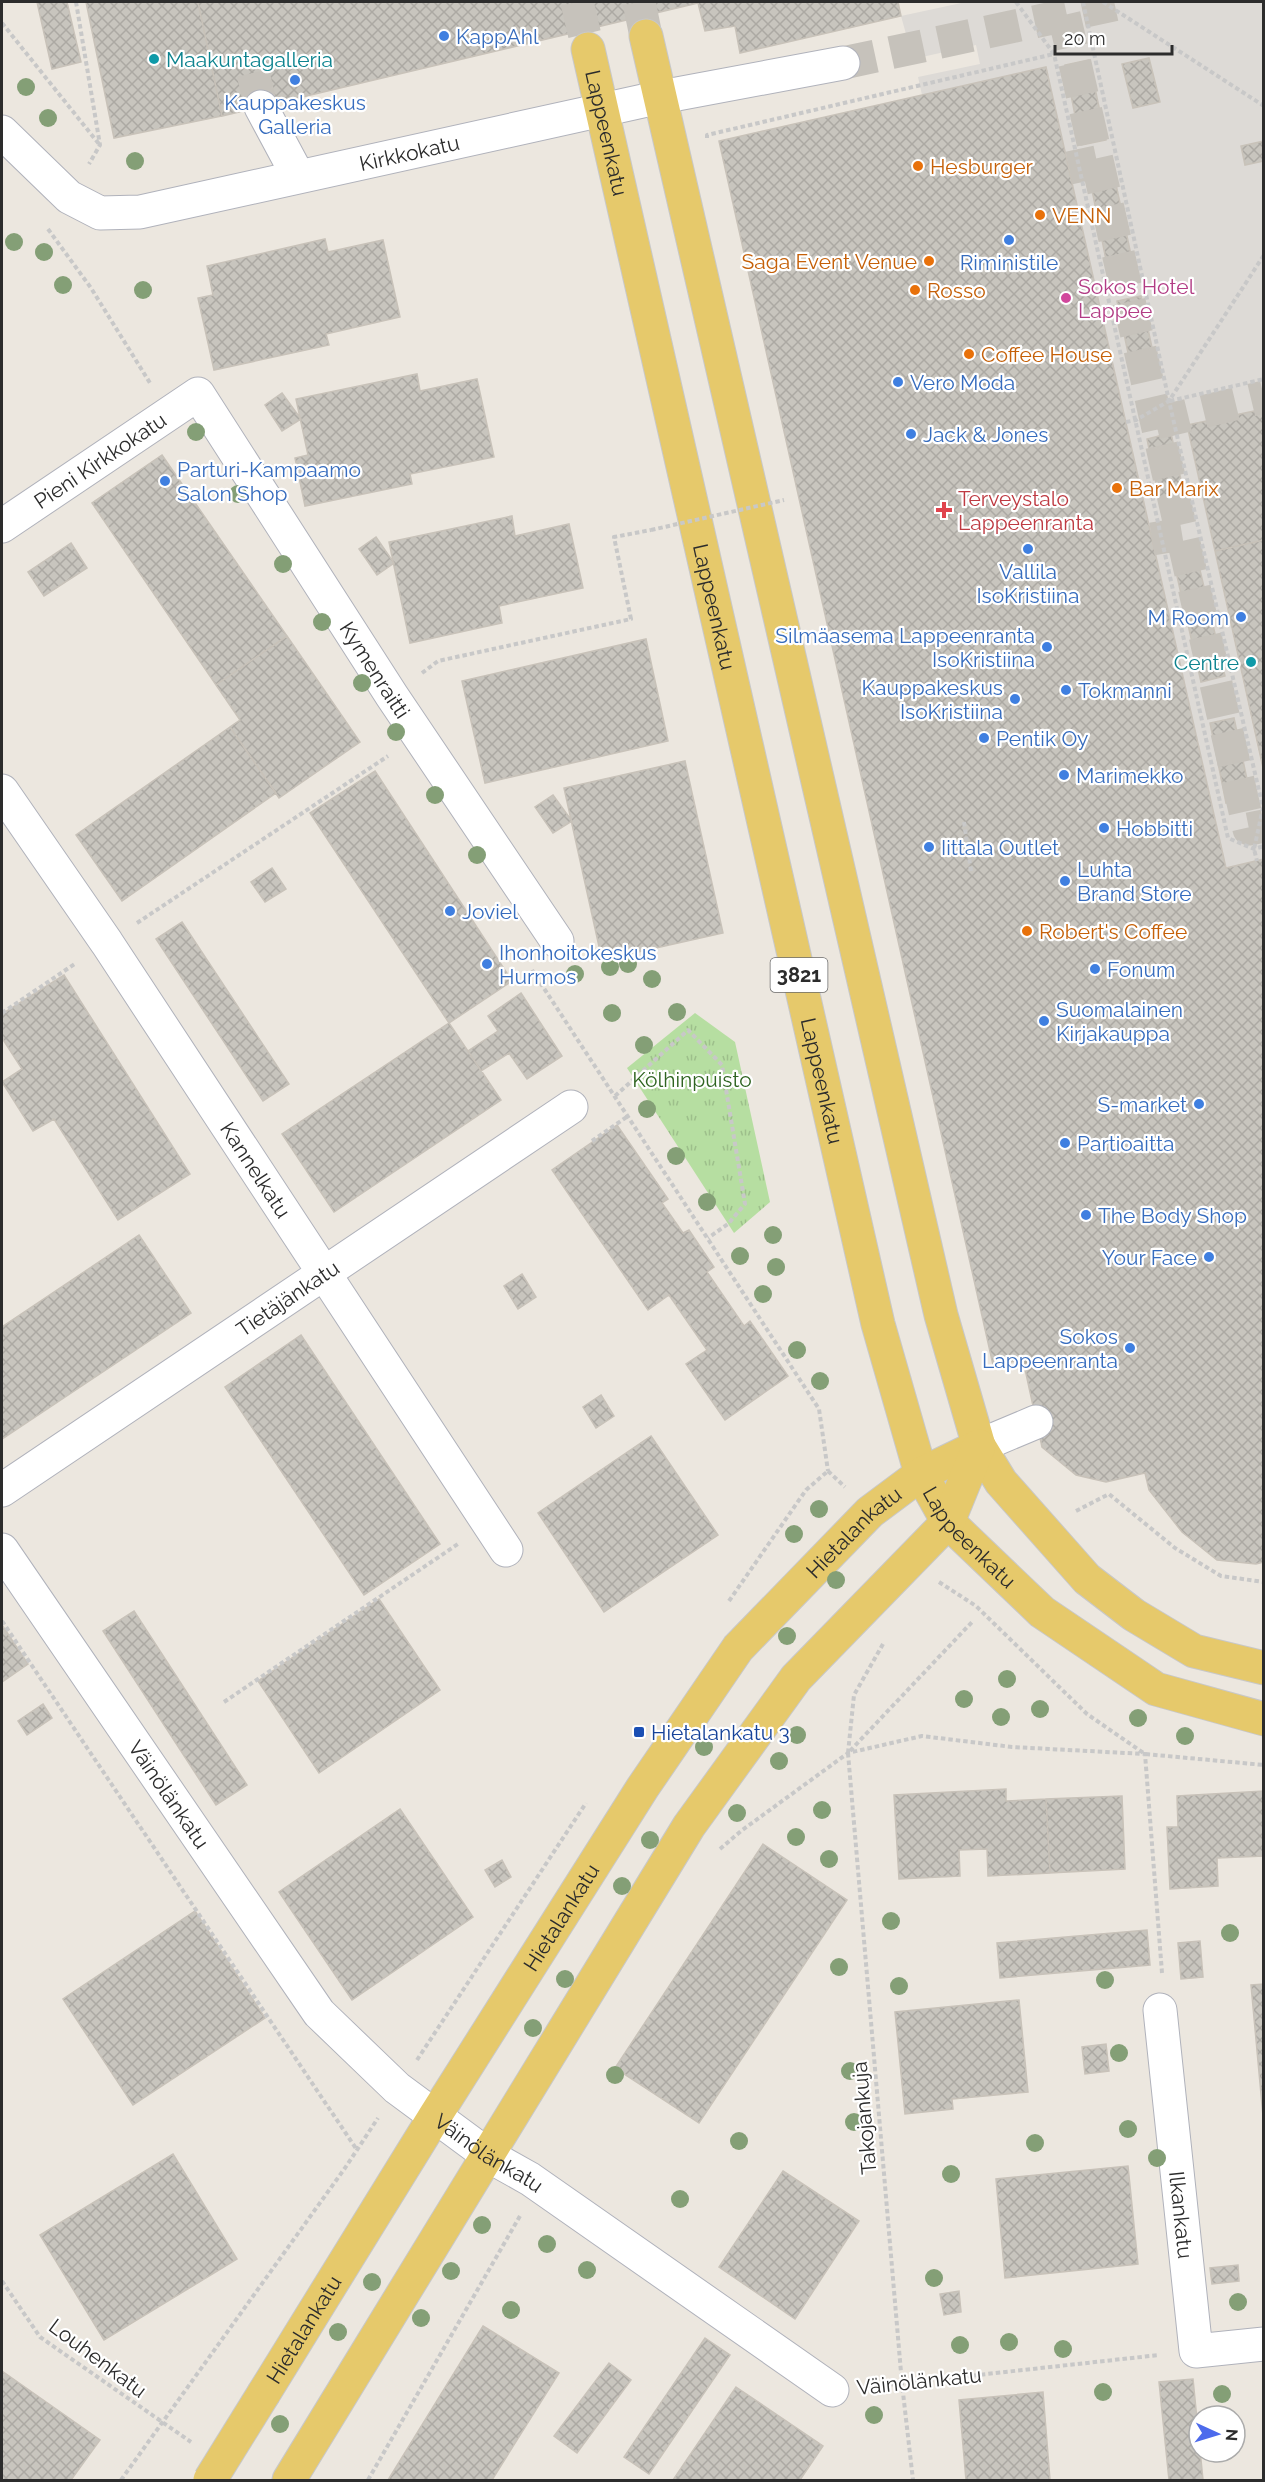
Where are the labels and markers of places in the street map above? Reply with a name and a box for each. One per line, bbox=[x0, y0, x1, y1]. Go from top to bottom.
place label: KappAhl bbox=[456, 24, 539, 49]
marker: KappAhl bbox=[437, 29, 451, 43]
place label: Maakuntagalleria bbox=[166, 47, 333, 72]
marker: Maakuntagalleria bbox=[147, 52, 161, 66]
marker: Kauppakeskus Galleria bbox=[288, 73, 302, 87]
place label: Kauppakeskus Galleria bbox=[224, 90, 366, 139]
place label: Hesburger bbox=[930, 154, 1034, 179]
marker: Hesburger bbox=[911, 159, 925, 173]
place label: VENN bbox=[1052, 203, 1111, 228]
marker: VENN bbox=[1033, 208, 1047, 222]
marker: Riministile bbox=[1002, 233, 1016, 247]
place label: Saga Event Venue bbox=[741, 249, 917, 274]
place label: Riministile bbox=[960, 250, 1058, 275]
marker: Saga Event Venue bbox=[922, 254, 936, 268]
place label: Sokos Hotel Lappee bbox=[1078, 274, 1195, 323]
place label: Rosso bbox=[927, 278, 986, 303]
marker: Rosso bbox=[908, 283, 922, 297]
marker: Sokos Hotel Lappee bbox=[1059, 291, 1073, 305]
place label: Coffee House bbox=[981, 342, 1112, 367]
marker: Coffee House bbox=[962, 347, 976, 361]
place label: Vero Moda bbox=[910, 370, 1015, 395]
marker: Vero Moda bbox=[891, 375, 905, 389]
place label: Jack & Jones bbox=[923, 422, 1048, 447]
marker: Jack & Jones bbox=[904, 427, 918, 441]
place label: Parturi-Kampaamo Salon Shop bbox=[177, 457, 361, 506]
marker: Parturi-Kampaamo Salon Shop bbox=[158, 474, 172, 488]
place label: Bar Marix bbox=[1129, 476, 1219, 501]
marker: Bar Marix bbox=[1110, 481, 1124, 495]
place label: Terveystalo Lappeenranta bbox=[958, 486, 1094, 535]
marker: Terveystalo Lappeenranta bbox=[935, 501, 953, 519]
marker: Vallila IsoKristiina bbox=[1021, 542, 1035, 556]
place label: Vallila IsoKristiina bbox=[976, 559, 1080, 608]
place label: M Room bbox=[1148, 605, 1229, 630]
marker: M Room bbox=[1234, 610, 1248, 624]
place label: Silmäasema Lappeenranta IsoKristiina bbox=[775, 623, 1035, 672]
marker: Silmäasema Lappeenranta IsoKristiina bbox=[1040, 640, 1054, 654]
place label: Centre bbox=[1174, 650, 1239, 675]
marker: Centre bbox=[1244, 655, 1258, 669]
place label: Kauppakeskus IsoKristiina bbox=[861, 675, 1003, 724]
place label: Tokmanni bbox=[1078, 678, 1172, 703]
marker: Tokmanni bbox=[1059, 683, 1073, 697]
marker: Kauppakeskus IsoKristiina bbox=[1008, 692, 1022, 706]
place label: Pentik Oy bbox=[996, 726, 1089, 751]
marker: Pentik Oy bbox=[977, 731, 991, 745]
place label: Marimekko bbox=[1076, 763, 1184, 788]
marker: Marimekko bbox=[1057, 768, 1071, 782]
place label: Hobbitti bbox=[1116, 816, 1193, 841]
marker: Hobbitti bbox=[1097, 821, 1111, 835]
place label: Iittala Outlet bbox=[941, 835, 1059, 860]
marker: Iittala Outlet bbox=[922, 840, 936, 854]
place label: Luhta Brand Store bbox=[1077, 857, 1192, 906]
marker: Luhta Brand Store bbox=[1058, 874, 1072, 888]
place label: Joviel bbox=[462, 899, 518, 924]
marker: Joviel bbox=[443, 904, 457, 918]
place label: Robert's Coffee bbox=[1039, 919, 1187, 944]
marker: Robert's Coffee bbox=[1020, 924, 1034, 938]
place label: Ihonhoitokeskus Hurmos bbox=[499, 940, 657, 989]
marker: Ihonhoitokeskus Hurmos bbox=[480, 957, 494, 971]
place label: Fonum bbox=[1107, 957, 1175, 982]
marker: Fonum bbox=[1088, 962, 1102, 976]
place label: Suomalainen Kirjakauppa bbox=[1056, 997, 1183, 1046]
marker: Suomalainen Kirjakauppa bbox=[1037, 1014, 1051, 1028]
place label: S-market bbox=[1097, 1092, 1187, 1117]
marker: S-market bbox=[1192, 1097, 1206, 1111]
place label: Partioaitta bbox=[1077, 1131, 1174, 1156]
marker: Partioaitta bbox=[1058, 1136, 1072, 1150]
place label: The Body Shop bbox=[1098, 1203, 1247, 1228]
marker: The Body Shop bbox=[1079, 1208, 1093, 1222]
place label: Your Face bbox=[1102, 1245, 1197, 1270]
marker: Your Face bbox=[1202, 1250, 1216, 1264]
place label: Sokos Lappeenranta bbox=[982, 1324, 1118, 1373]
marker: Sokos Lappeenranta bbox=[1123, 1341, 1137, 1355]
place label: Hietalankatu 3 bbox=[651, 1720, 790, 1745]
marker: Hietalankatu 3 bbox=[632, 1725, 646, 1739]

